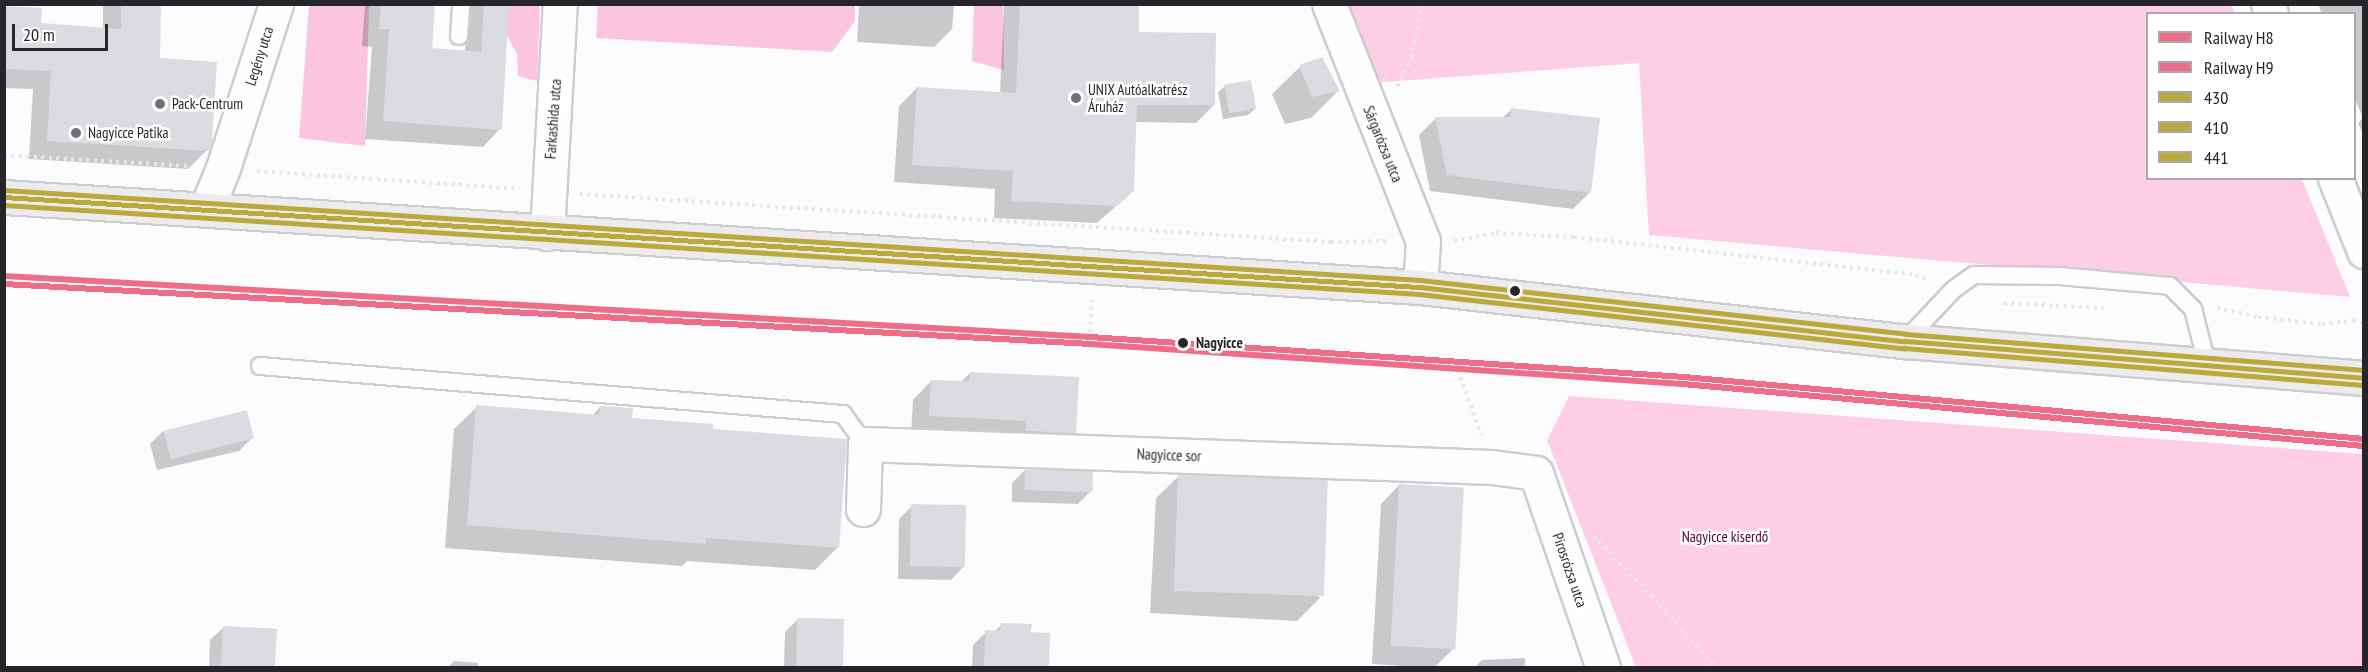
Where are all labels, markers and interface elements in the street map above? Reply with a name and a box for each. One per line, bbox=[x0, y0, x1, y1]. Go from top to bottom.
scale bar bbox=[15, 12, 111, 50]
legend bbox=[2146, 12, 2356, 180]
text: 20 m bbox=[23, 23, 55, 46]
street label: Legény utca bbox=[241, 24, 277, 88]
text: Railway H8 bbox=[2204, 26, 2274, 49]
text: Railway H9 bbox=[2204, 56, 2274, 79]
street label: Farkashida utca bbox=[541, 78, 565, 160]
place label: UNIX Autóalkatrész Áruház bbox=[1088, 80, 1188, 115]
text: 430 bbox=[2204, 86, 2228, 109]
marker: UNIX Autóalkatrész Áruház bbox=[1069, 91, 1083, 105]
place label: Pack-Centrum bbox=[172, 95, 243, 113]
marker: Pack-Centrum bbox=[153, 97, 167, 111]
street label: Sárgarózsa utca bbox=[1359, 103, 1407, 185]
text: 410 bbox=[2204, 116, 2228, 139]
place label: Nagyicce Patika bbox=[88, 124, 169, 142]
marker: Nagyicce Patika bbox=[69, 126, 83, 140]
text: 441 bbox=[2204, 146, 2228, 169]
unlabelled marker bbox=[1509, 285, 1521, 297]
marker: Nagyicce bbox=[1174, 334, 1192, 352]
place label: Nagyicce bbox=[1196, 334, 1243, 352]
street label: Nagyicce sor bbox=[1136, 445, 1202, 465]
park label: Nagyicce kiserdő bbox=[1682, 528, 1768, 546]
street label: Pirosrózsa utca bbox=[1549, 530, 1591, 610]

